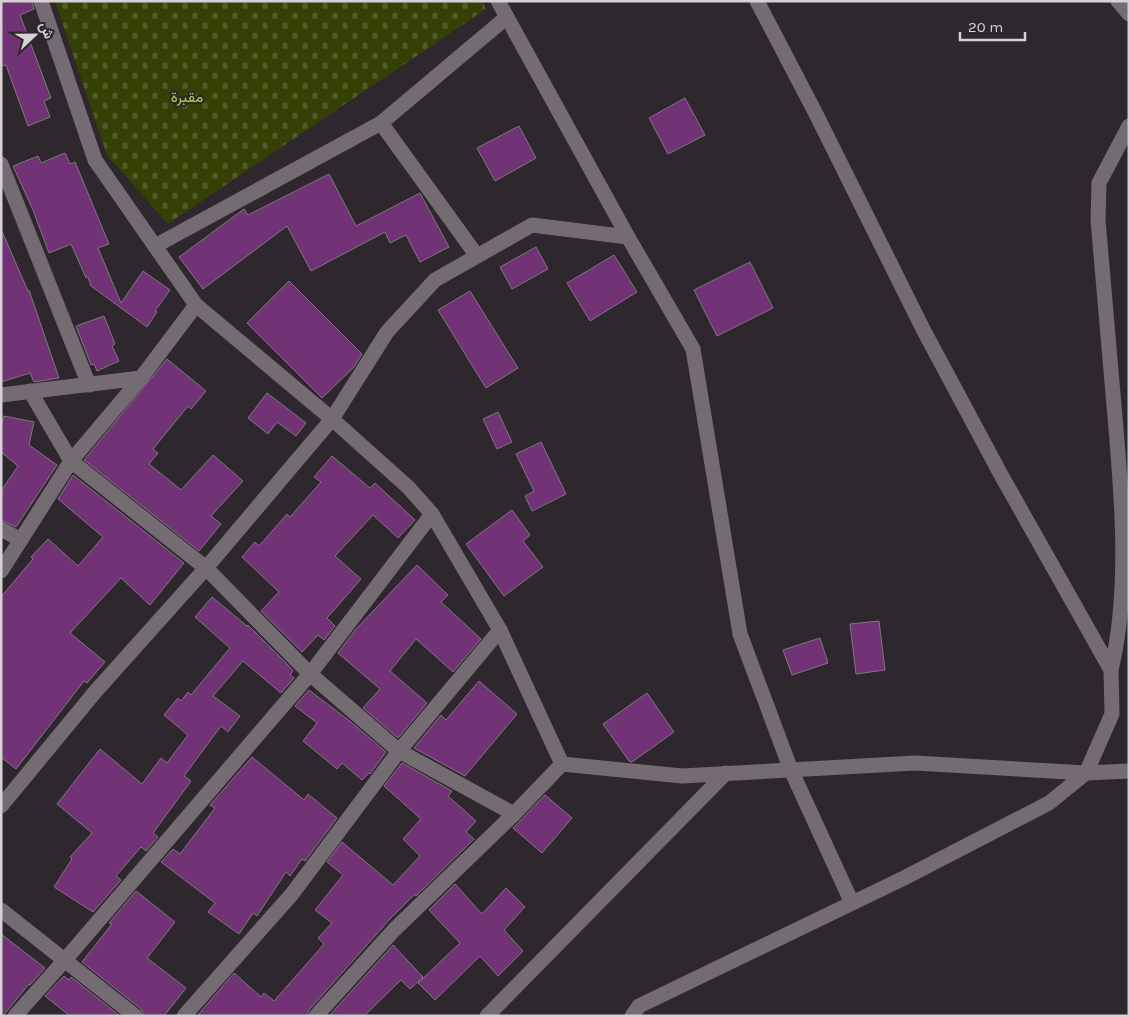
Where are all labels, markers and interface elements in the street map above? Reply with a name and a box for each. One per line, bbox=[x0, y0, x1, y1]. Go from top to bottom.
north arrow bbox=[10, 10, 60, 60]
scale bar bbox=[960, 10, 1025, 42]
text: 20 m bbox=[968, 18, 1003, 36]
text: ش bbox=[36, 19, 58, 41]
park label: مقبرة bbox=[171, 88, 203, 106]

